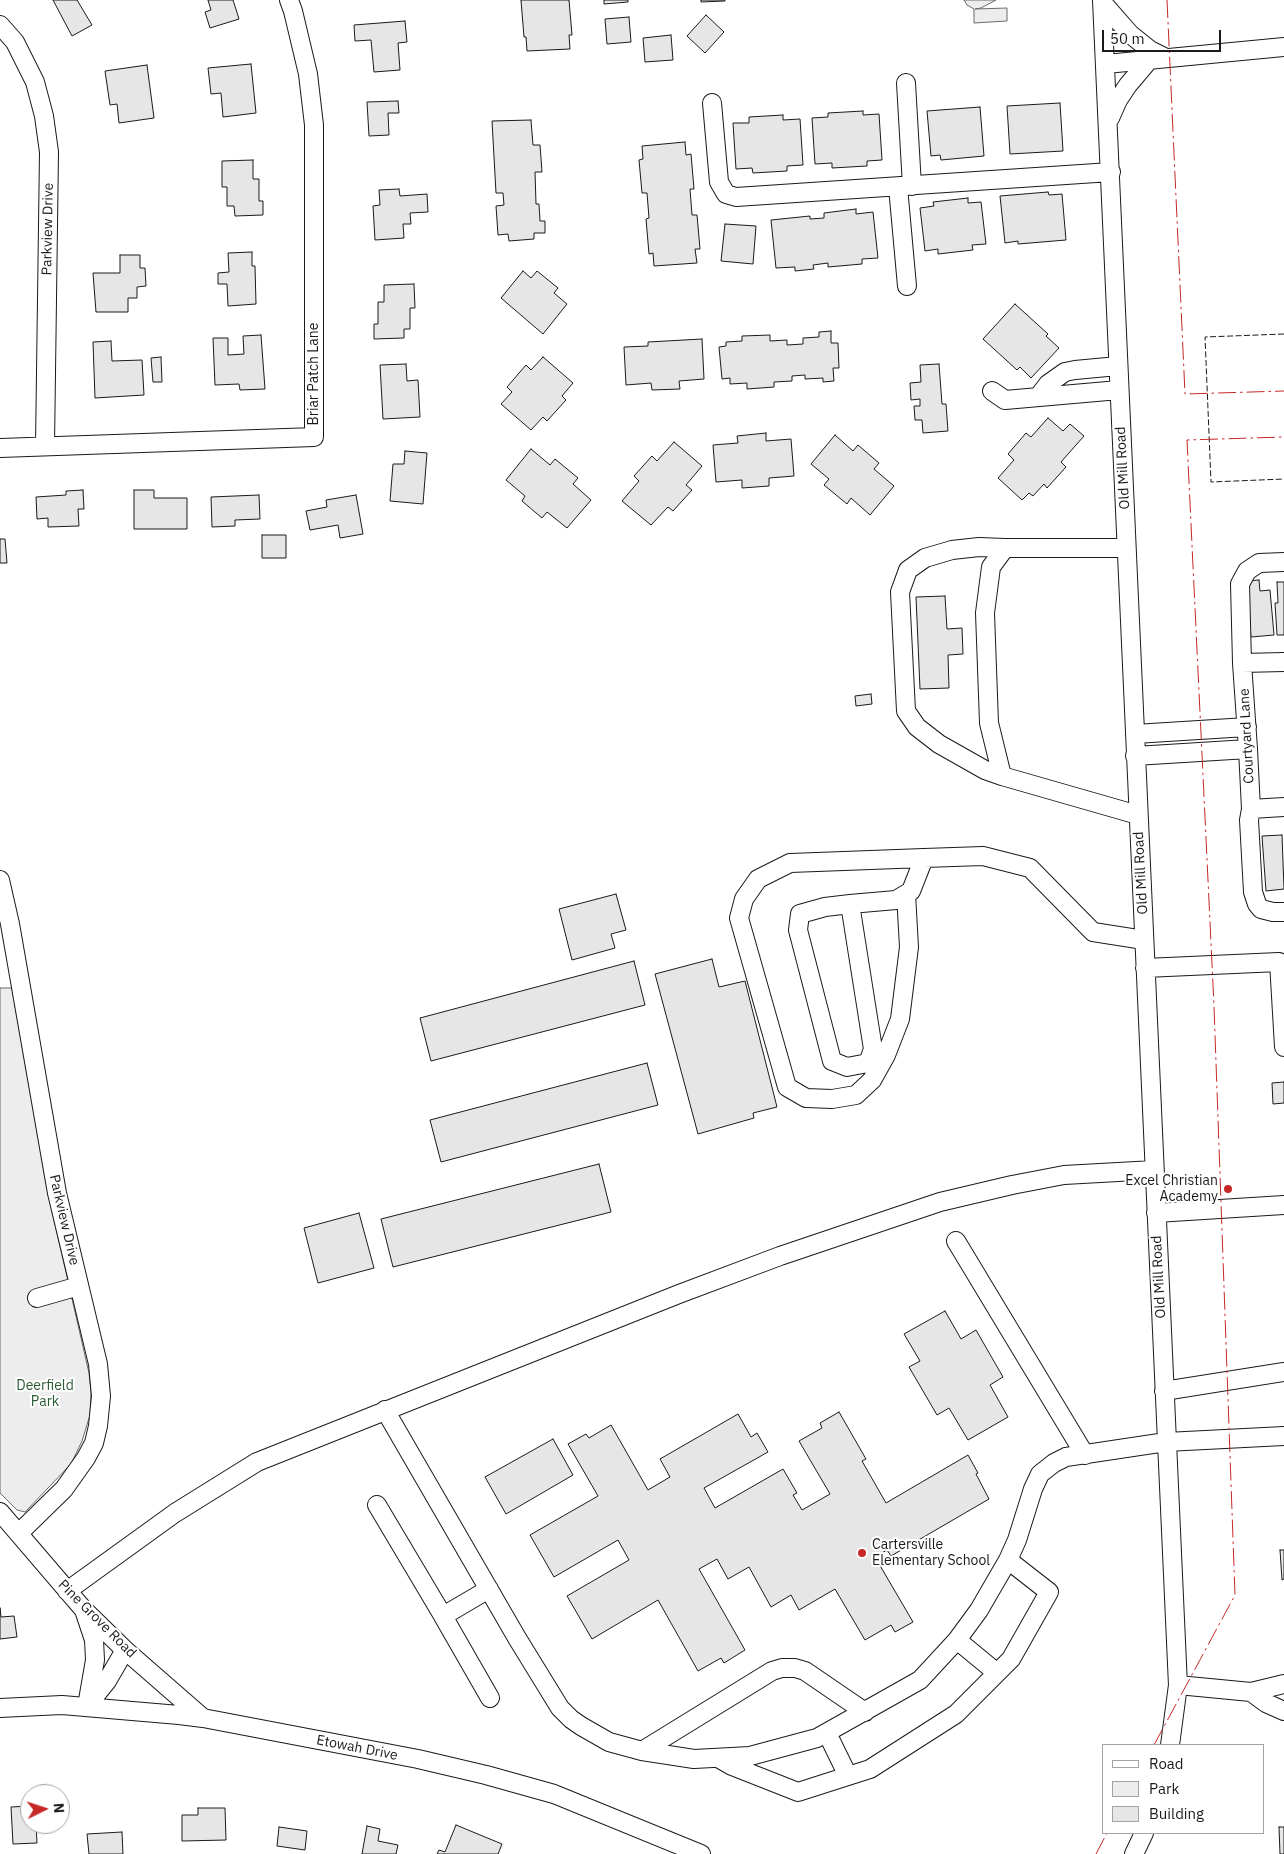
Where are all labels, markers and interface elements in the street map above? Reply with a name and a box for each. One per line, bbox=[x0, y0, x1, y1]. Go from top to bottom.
scale bar bbox=[1104, 20, 1223, 52]
text: 50 m bbox=[1110, 29, 1145, 48]
street label: Parkview Drive bbox=[39, 183, 57, 275]
street label: Briar Patch Lane bbox=[306, 323, 322, 425]
street label: Old Mill Road bbox=[1112, 426, 1134, 510]
street label: Courtyard Lane bbox=[1236, 688, 1258, 784]
street label: Old Mill Road bbox=[1130, 831, 1152, 915]
street label: Parkview Drive bbox=[45, 1173, 83, 1267]
place label: Excel Christian Academy bbox=[1125, 1173, 1218, 1206]
marker: Excel Christian Academy bbox=[1222, 1183, 1234, 1195]
street label: Old Mill Road bbox=[1148, 1235, 1170, 1319]
park label: Deerfield Park bbox=[16, 1378, 74, 1410]
place label: Cartersville Elementary School bbox=[872, 1537, 990, 1570]
marker: Cartersville Elementary School bbox=[856, 1547, 868, 1559]
street label: Pine Grove Road bbox=[55, 1577, 139, 1661]
street label: Etowah Drive bbox=[315, 1732, 399, 1764]
legend bbox=[1102, 1744, 1264, 1834]
text: Road bbox=[1149, 1754, 1184, 1773]
text: Park bbox=[1149, 1779, 1179, 1798]
north arrow bbox=[20, 1784, 70, 1834]
text: N bbox=[50, 1802, 68, 1814]
text: Building bbox=[1149, 1804, 1204, 1823]

